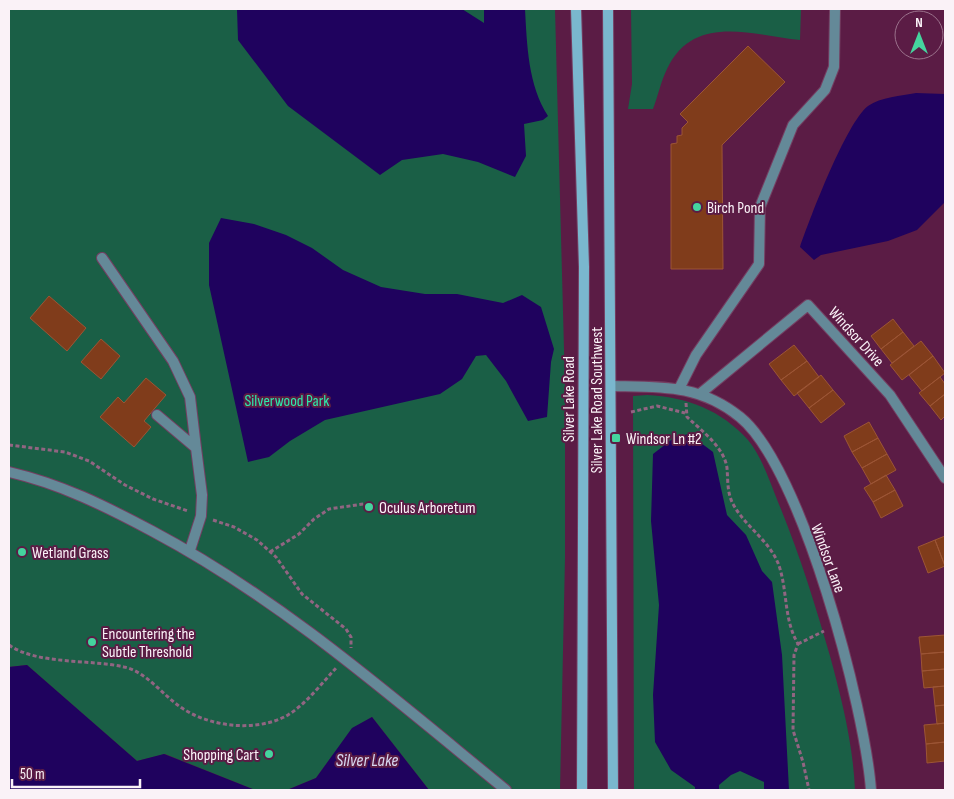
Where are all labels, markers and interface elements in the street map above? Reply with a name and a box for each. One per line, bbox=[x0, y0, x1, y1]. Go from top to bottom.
north arrow bbox=[894, 10, 944, 60]
text: N bbox=[915, 14, 923, 31]
place label: Birch Pond bbox=[707, 199, 764, 218]
marker: Birch Pond bbox=[691, 201, 703, 213]
street label: Windsor Drive bbox=[824, 303, 888, 371]
street label: Silver Lake Road Southwest bbox=[588, 327, 607, 473]
street label: Silver Lake Road bbox=[560, 356, 579, 442]
park label: Silverwood Park bbox=[245, 392, 329, 411]
place label: Windsor Ln #2 bbox=[626, 430, 702, 449]
marker: Windsor Ln #2 bbox=[610, 432, 622, 444]
place label: Oculus Arboretum bbox=[379, 499, 476, 518]
marker: Oculus Arboretum bbox=[363, 501, 375, 513]
street label: Windsor Lane bbox=[806, 522, 849, 595]
place label: Wetland Grass bbox=[32, 544, 109, 563]
marker: Wetland Grass bbox=[16, 546, 28, 558]
place label: Encountering the Subtle Threshold bbox=[102, 625, 195, 662]
marker: Encountering the Subtle Threshold bbox=[86, 636, 98, 648]
place label: Shopping Cart bbox=[183, 746, 259, 765]
marker: Shopping Cart bbox=[263, 748, 275, 760]
water label: Silver Lake bbox=[336, 750, 398, 771]
scale bar bbox=[12, 756, 140, 788]
text: 50 m bbox=[20, 765, 45, 784]

